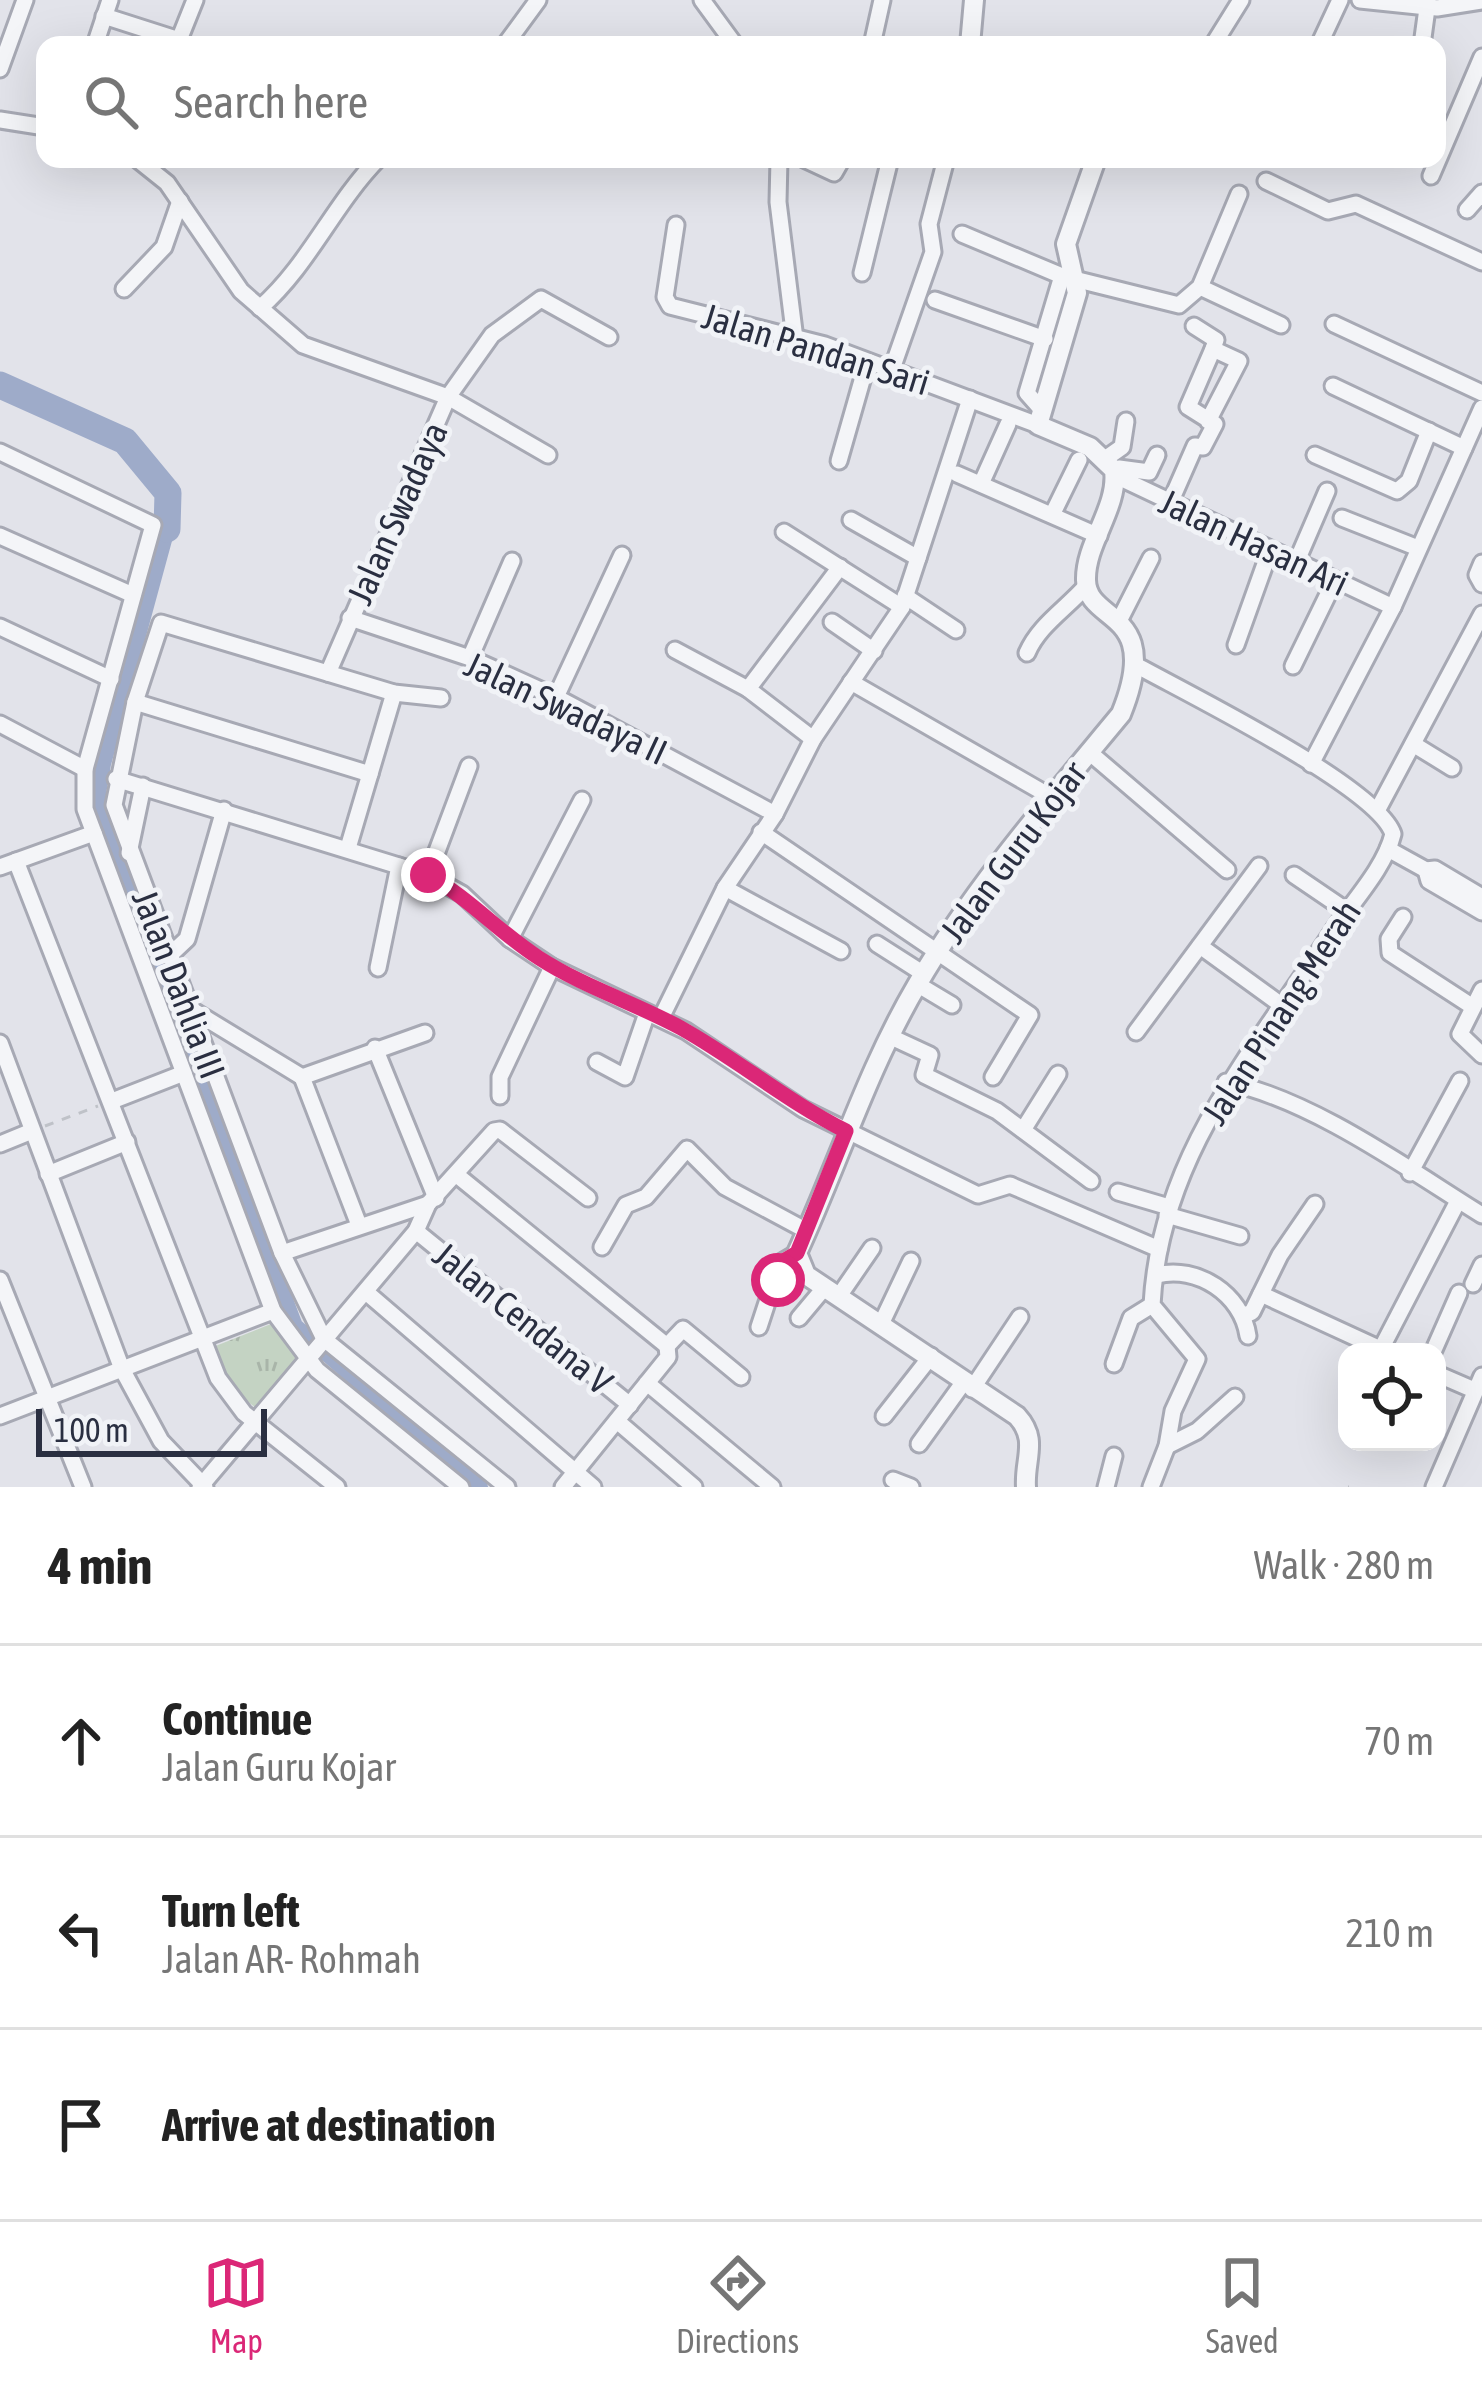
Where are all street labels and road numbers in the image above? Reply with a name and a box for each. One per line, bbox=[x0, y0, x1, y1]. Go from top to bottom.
street label: Jalan Pandan Sari bbox=[697, 295, 935, 403]
street label: Jalan Swadaya bbox=[338, 416, 456, 610]
street label: Jalan Hasan Ari bbox=[1153, 480, 1355, 604]
street label: Jalan Swadaya II bbox=[458, 643, 674, 773]
street label: Jalan Guru Kojar bbox=[931, 752, 1096, 951]
street label: Jalan Dahlia III bbox=[124, 884, 234, 1084]
street label: Jalan Pinang Merah bbox=[1193, 892, 1369, 1132]
street label: Jalan Cendana V bbox=[425, 1233, 621, 1403]

